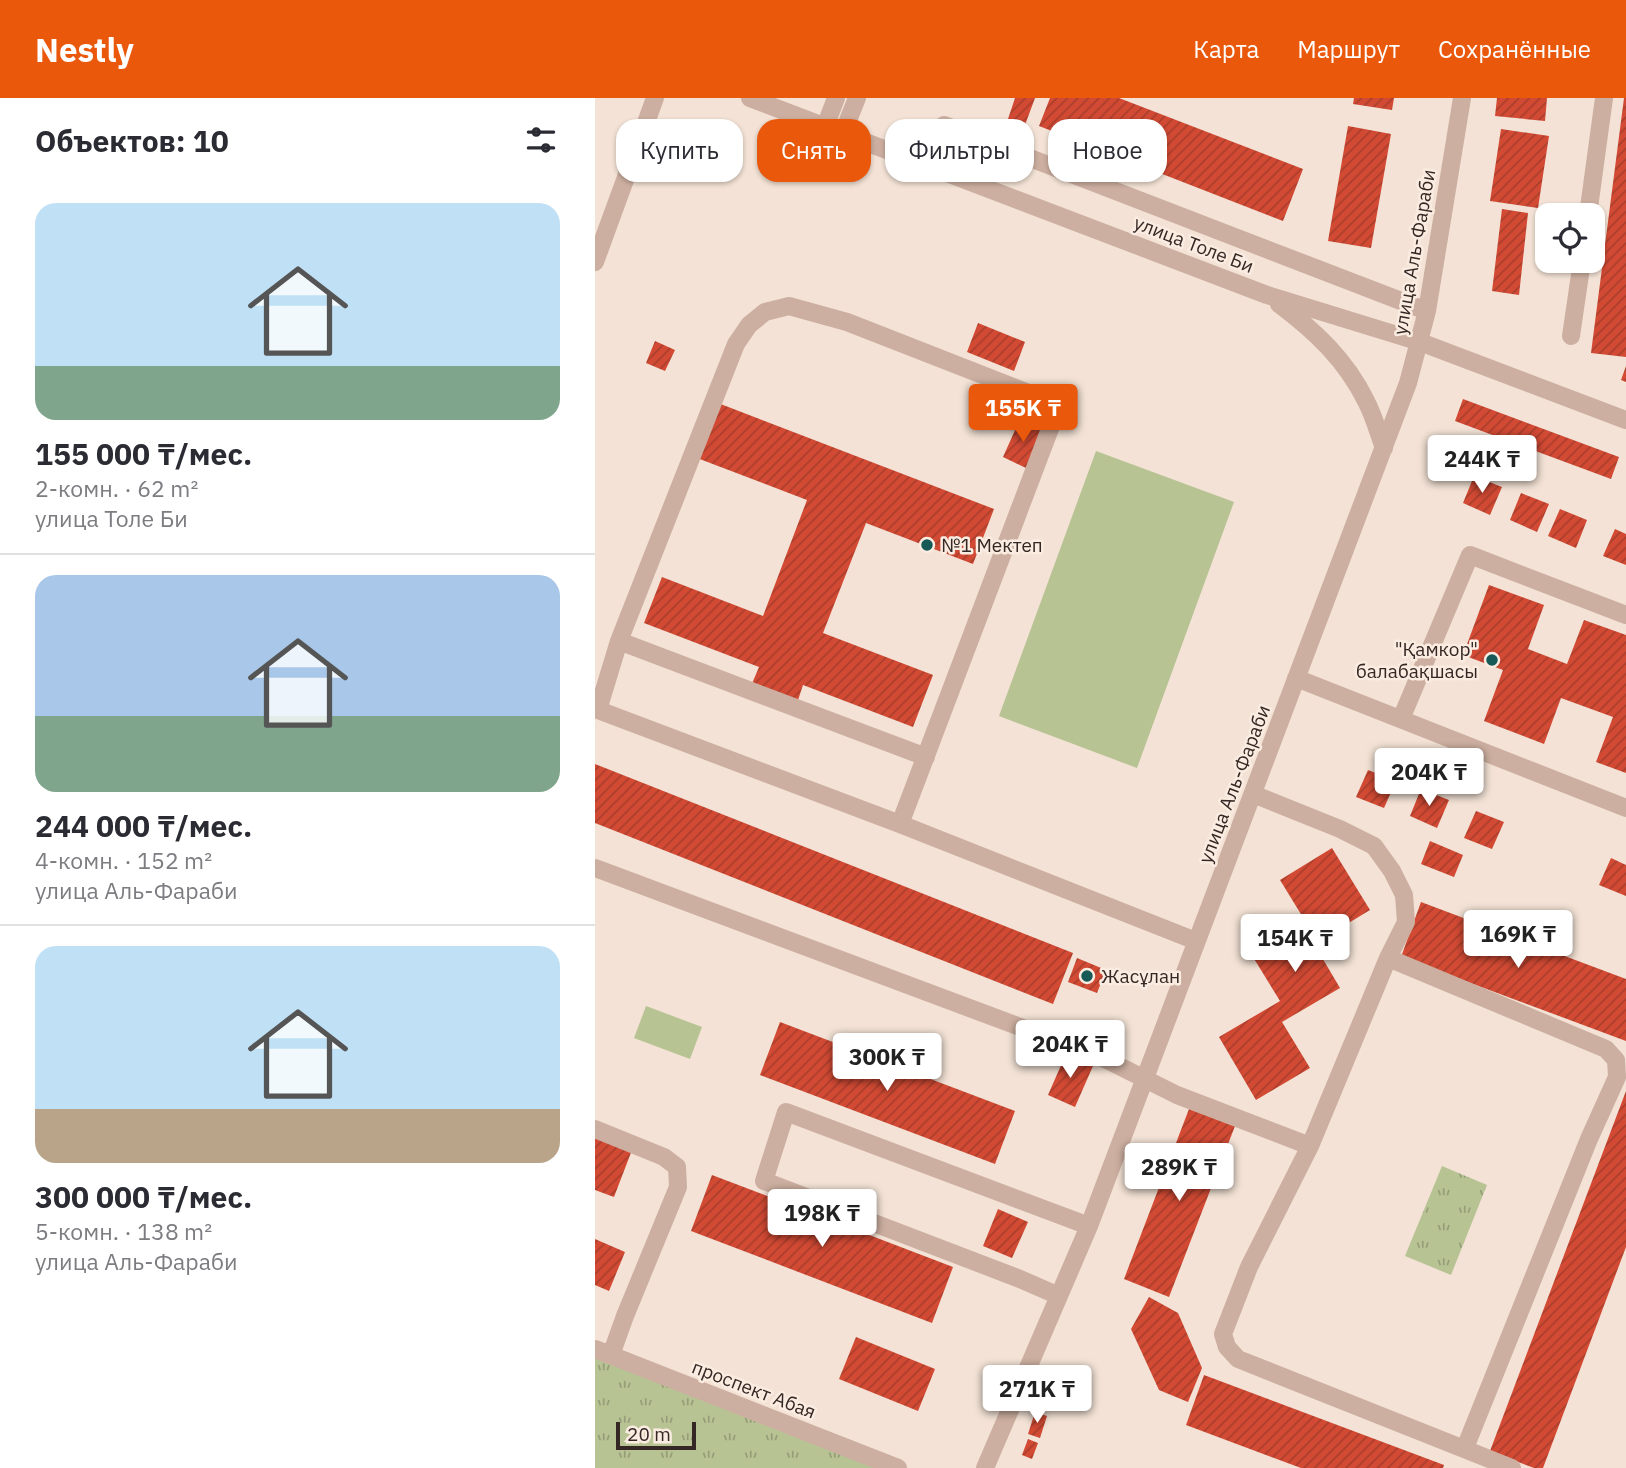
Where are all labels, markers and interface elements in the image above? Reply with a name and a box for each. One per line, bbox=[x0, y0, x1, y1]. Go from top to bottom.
text: Nestly bbox=[35, 28, 134, 71]
text: Карта bbox=[1193, 33, 1259, 65]
text: Маршрут bbox=[1297, 33, 1400, 65]
text: Сохранённые bbox=[1438, 33, 1591, 65]
chip: Купить bbox=[616, 119, 743, 182]
chip: Снять bbox=[757, 119, 871, 182]
chip: Фильтры bbox=[885, 119, 1034, 182]
chip: Новое bbox=[1048, 119, 1167, 182]
text: Объектов: 10 bbox=[35, 121, 229, 160]
icon: filters bbox=[522, 121, 560, 159]
street label: улица Аль-Фараби bbox=[1388, 168, 1440, 336]
map controls bbox=[1535, 203, 1605, 273]
button: locate bbox=[1535, 203, 1605, 273]
street label: улица Толе Би bbox=[1131, 210, 1257, 278]
icon: home bbox=[235, 248, 361, 374]
pin: 155K ₸ bbox=[966, 384, 1080, 444]
text: 155K ₸ bbox=[985, 392, 1061, 422]
text: 155 000 ₸/мес. bbox=[35, 434, 252, 473]
pin: 244K ₸ bbox=[1425, 436, 1539, 495]
text: 244K ₸ bbox=[1444, 443, 1520, 473]
text: 2-комн. · 62 m² bbox=[35, 473, 198, 503]
text: улица Толе Би bbox=[35, 503, 188, 533]
place label: №1 Мектеп bbox=[941, 533, 1043, 557]
marker: №1 Мектеп bbox=[919, 537, 935, 553]
icon: home bbox=[235, 620, 361, 746]
place label: "Қамкор" балабақшасы bbox=[1356, 637, 1478, 683]
marker: "Қамкор" балабақшасы bbox=[1484, 652, 1500, 668]
street label: улица Аль-Фараби bbox=[1193, 702, 1275, 866]
pin: 204K ₸ bbox=[1372, 748, 1486, 808]
text: 204K ₸ bbox=[1391, 756, 1467, 786]
text: 244 000 ₸/мес. bbox=[35, 806, 252, 845]
text: 4-комн. · 152 m² bbox=[35, 845, 212, 875]
text: улица Аль-Фараби bbox=[35, 875, 238, 905]
pin: 169K ₸ bbox=[1461, 910, 1575, 970]
pin: 154K ₸ bbox=[1238, 914, 1352, 974]
text: 169K ₸ bbox=[1480, 918, 1556, 948]
text: 154K ₸ bbox=[1257, 922, 1333, 952]
place label: Жасұлан bbox=[1101, 964, 1180, 988]
marker: Жасұлан bbox=[1079, 968, 1095, 984]
icon: home bbox=[235, 991, 361, 1117]
pin: 204K ₸ bbox=[1013, 1020, 1127, 1080]
text: 204K ₸ bbox=[1032, 1028, 1108, 1058]
pin: 300K ₸ bbox=[830, 1034, 944, 1093]
text: 300K ₸ bbox=[849, 1041, 925, 1071]
pin: 289K ₸ bbox=[1122, 1144, 1236, 1203]
text: 289K ₸ bbox=[1141, 1151, 1217, 1181]
text: 300 000 ₸/мес. bbox=[35, 1177, 252, 1216]
pin: 198K ₸ bbox=[765, 1190, 879, 1249]
text: 198K ₸ bbox=[784, 1197, 860, 1227]
text: 5-комн. · 138 m² bbox=[35, 1216, 212, 1246]
text: улица Аль-Фараби bbox=[35, 1246, 238, 1276]
street label: проспект Абая bbox=[689, 1354, 819, 1424]
pin: 271K ₸ bbox=[980, 1366, 1094, 1425]
text: 271K ₸ bbox=[999, 1373, 1075, 1403]
scale bar bbox=[616, 1419, 697, 1451]
text: 20 m bbox=[627, 1422, 671, 1446]

